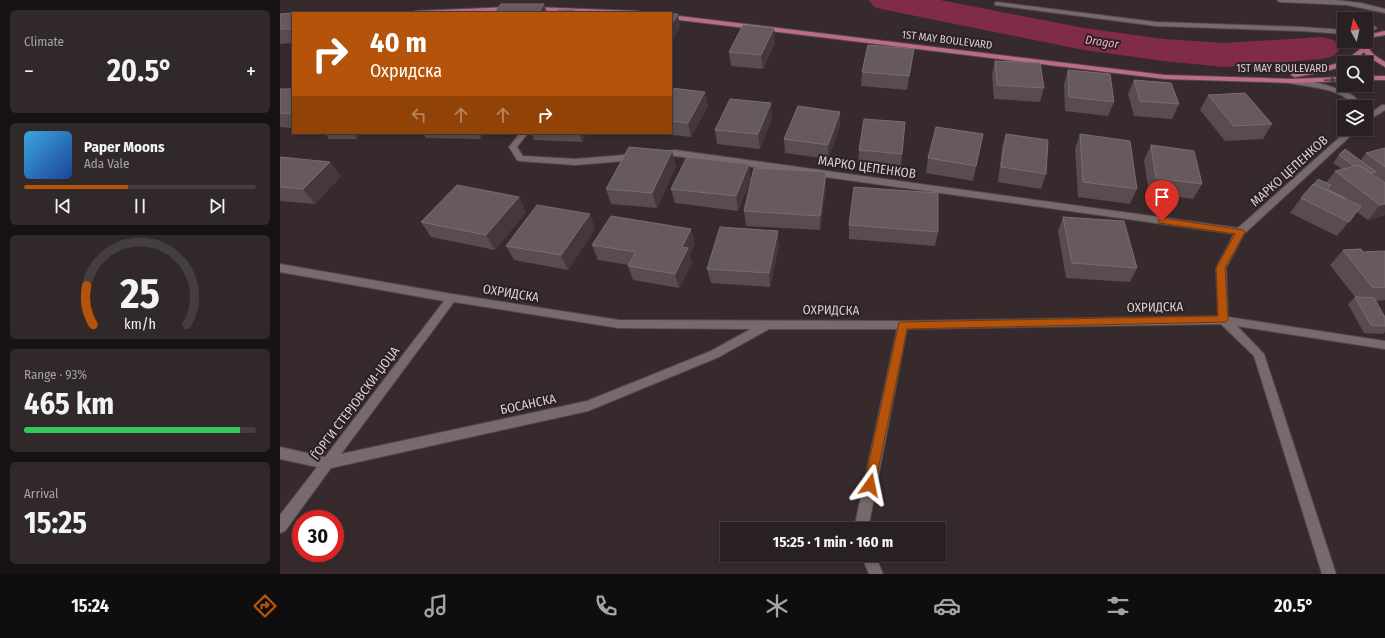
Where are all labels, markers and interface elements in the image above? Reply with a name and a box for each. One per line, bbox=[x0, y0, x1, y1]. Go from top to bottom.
north arrow bbox=[1337, 12, 1373, 48]
map controls bbox=[1337, 12, 1373, 136]
text: 40 m bbox=[370, 26, 427, 59]
icon: right bbox=[304, 28, 356, 80]
street label: 1ST MAY BOULEVARD bbox=[901, 28, 993, 52]
water label: Dragor bbox=[1084, 33, 1121, 51]
text: Climate bbox=[24, 34, 64, 49]
text: 20.5° bbox=[107, 53, 173, 89]
button: search bbox=[1337, 56, 1373, 92]
text: − bbox=[24, 58, 34, 85]
text: + bbox=[246, 58, 256, 85]
text: Охридска bbox=[370, 60, 442, 82]
street label: 1ST MAY BOULEVARD bbox=[1236, 62, 1328, 75]
one-way arrow bbox=[1324, 76, 1336, 83]
button: layers bbox=[1337, 100, 1373, 136]
icon: left bbox=[408, 104, 430, 126]
icon: ahead bbox=[450, 104, 472, 126]
icon: ahead bbox=[492, 104, 514, 126]
icon: right bbox=[534, 104, 556, 126]
street label: МАРКО ЦЕПЕНКОВ bbox=[1247, 132, 1331, 210]
text: Paper Moons bbox=[84, 138, 165, 156]
street label: МАРКО ЦЕПЕНКОВ bbox=[817, 153, 917, 181]
text: Ada Vale bbox=[84, 156, 129, 171]
pin bbox=[1145, 180, 1179, 221]
icon: arrive bbox=[1151, 186, 1173, 208]
icon: previous bbox=[52, 195, 74, 217]
icon: pause bbox=[129, 195, 151, 217]
icon: next bbox=[206, 195, 228, 217]
text: 25 bbox=[119, 269, 160, 319]
street label: ОХРИДСКА bbox=[482, 281, 540, 305]
street label: ОХРИДСКА bbox=[1127, 299, 1184, 315]
street label: ОХРИДСКА bbox=[803, 302, 860, 318]
text: km/h bbox=[124, 316, 156, 333]
street label: ЃОРГИ СТЕРЈОВСКИ-ЏОЏА bbox=[308, 343, 403, 463]
text: Range · 93% bbox=[24, 367, 87, 382]
text: 465 km bbox=[24, 386, 114, 422]
street label: БОСАНСКА bbox=[499, 391, 557, 417]
position arrow bbox=[849, 464, 891, 506]
text: Arrival bbox=[24, 486, 58, 501]
text: 15:25 bbox=[24, 505, 87, 541]
speed limit sign: 30 bbox=[292, 510, 344, 562]
text: 15:25 · 1 min · 160 m bbox=[773, 533, 893, 551]
icon: directions bbox=[251, 592, 279, 620]
icon: music bbox=[422, 592, 450, 620]
icon: phone bbox=[592, 592, 620, 620]
icon: climate bbox=[763, 592, 791, 620]
icon: car bbox=[933, 592, 961, 620]
icon: filters bbox=[1104, 592, 1132, 620]
text: 15:24 bbox=[71, 595, 109, 617]
text: 20.5° bbox=[1274, 595, 1314, 617]

